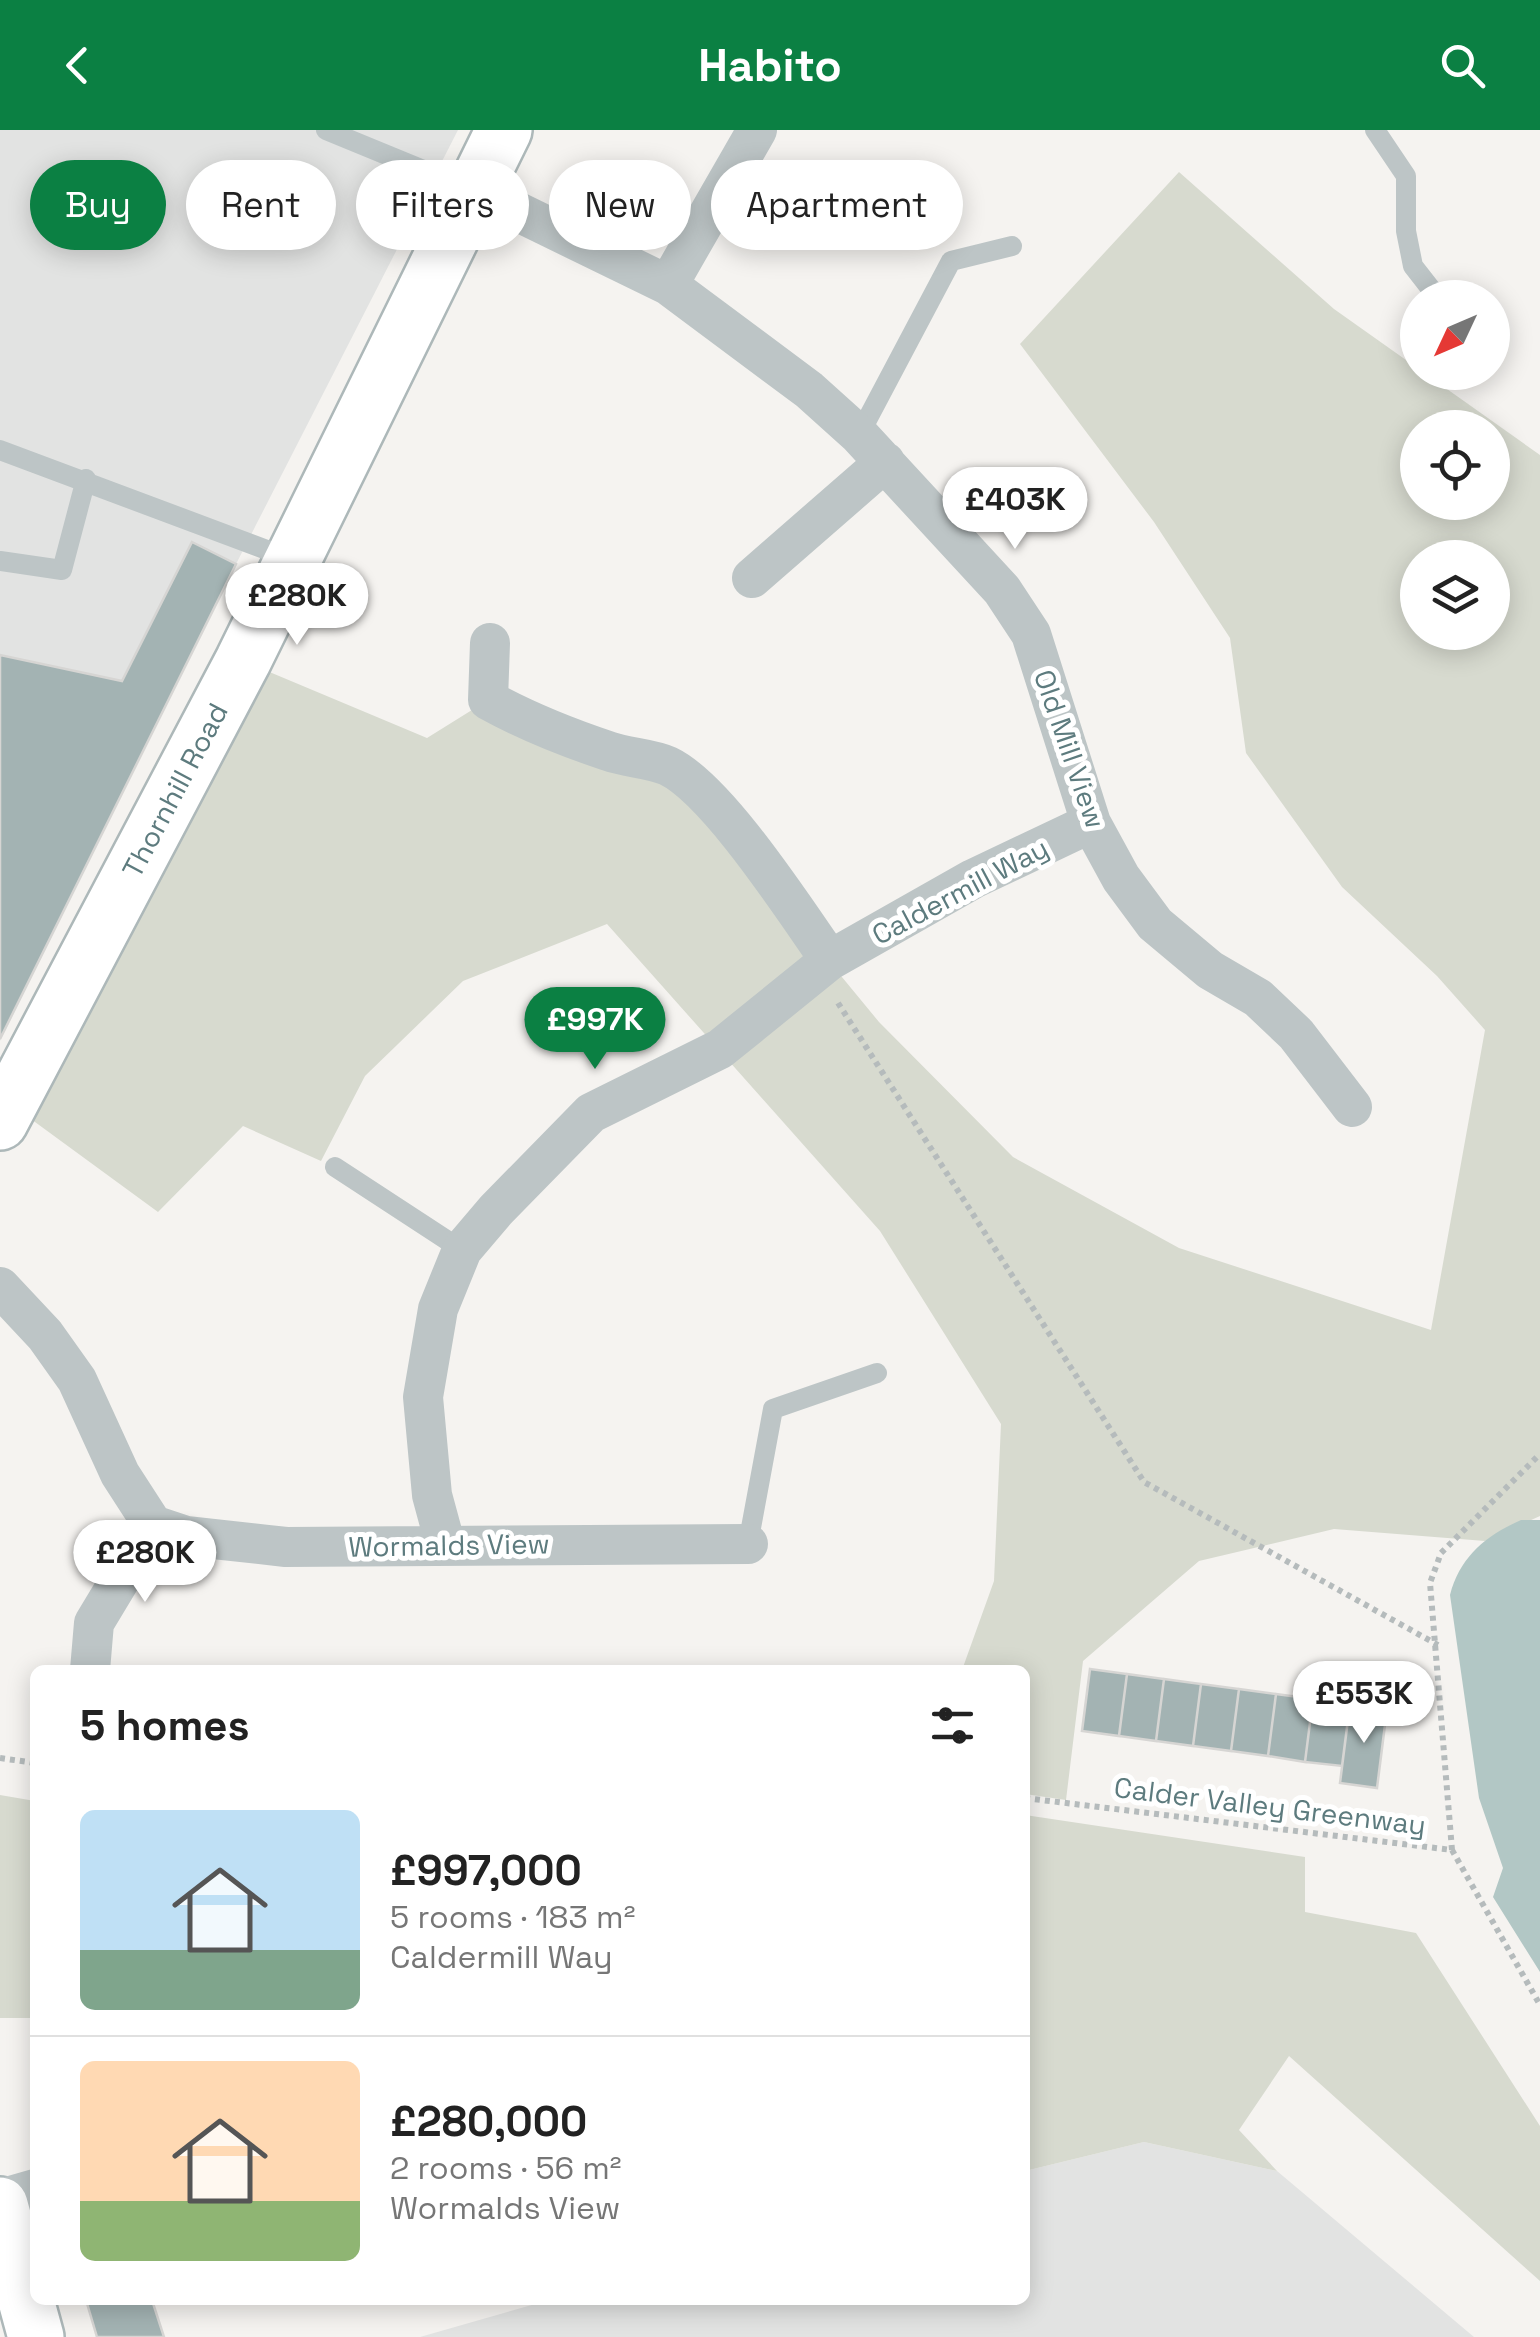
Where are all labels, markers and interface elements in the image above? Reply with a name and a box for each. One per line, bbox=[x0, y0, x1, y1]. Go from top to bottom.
text: Habito bbox=[698, 37, 842, 94]
icon: back bbox=[50, 38, 105, 93]
icon: search bbox=[1435, 38, 1490, 93]
chip: Buy bbox=[30, 160, 166, 250]
chip: Rent bbox=[186, 160, 336, 250]
chip: Filters bbox=[356, 160, 529, 250]
chip: New bbox=[549, 160, 691, 250]
chip: Apartment bbox=[711, 160, 963, 250]
north arrow bbox=[1400, 280, 1510, 390]
map controls bbox=[1400, 280, 1510, 650]
button: locate bbox=[1400, 410, 1510, 520]
pin: £403K bbox=[945, 467, 1085, 552]
text: £403K bbox=[965, 479, 1066, 519]
button: layers bbox=[1400, 540, 1510, 650]
pin: £280K bbox=[227, 563, 367, 648]
text: £280K bbox=[247, 575, 347, 615]
street label: Old Mill View bbox=[1026, 665, 1114, 833]
street label: Thornhill Road bbox=[114, 697, 236, 884]
street label: Caldermill Way bbox=[866, 829, 1054, 953]
pin: £997K bbox=[525, 987, 665, 1072]
text: £997K bbox=[546, 999, 644, 1039]
pin: £280K bbox=[75, 1520, 215, 1605]
street label: Wormalds View bbox=[348, 1525, 550, 1565]
text: £280K bbox=[95, 1532, 195, 1572]
pin: £553K bbox=[1294, 1661, 1434, 1746]
text: £553K bbox=[1315, 1673, 1413, 1713]
icon: filters bbox=[925, 1698, 980, 1753]
text: 5 homes bbox=[80, 1699, 250, 1752]
street label: Calder Valley Greenway bbox=[1112, 1769, 1428, 1843]
text: £997,000 bbox=[390, 1844, 582, 1897]
icon: home bbox=[160, 1850, 280, 1970]
text: 5 rooms · 183 m² bbox=[390, 1897, 635, 1937]
text: Caldermill Way bbox=[390, 1937, 613, 1977]
text: £280,000 bbox=[390, 2095, 587, 2148]
icon: home bbox=[160, 2101, 280, 2221]
text: 2 rooms · 56 m² bbox=[390, 2148, 622, 2188]
text: Wormalds View bbox=[390, 2188, 620, 2228]

